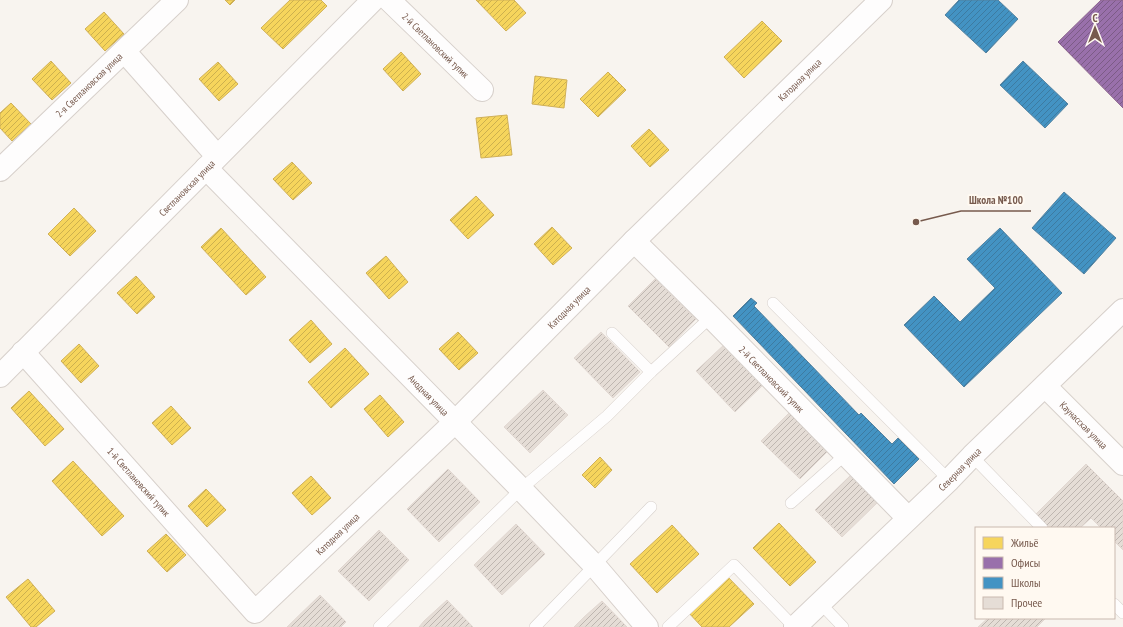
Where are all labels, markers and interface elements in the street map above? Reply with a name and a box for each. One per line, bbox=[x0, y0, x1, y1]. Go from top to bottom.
north arrow bbox=[1075, 8, 1115, 48]
street label: 2-й Светлановский тупик bbox=[399, 10, 472, 81]
text: С bbox=[1092, 11, 1098, 25]
street label: 2-я Светлановская улица bbox=[53, 50, 125, 120]
street label: Катодная улица bbox=[775, 56, 824, 104]
street label: Светлановская улица bbox=[156, 157, 218, 219]
callout: Школа №100 bbox=[961, 188, 1031, 211]
text: Школа №100 bbox=[969, 193, 1023, 207]
street label: Катодная улица bbox=[545, 283, 593, 332]
street label: 2-й Светлановский тупик bbox=[736, 343, 807, 416]
street label: Анодная улица bbox=[405, 372, 451, 419]
street label: Каунасская улица bbox=[1057, 399, 1110, 452]
street label: 1-й Светлановский тупик bbox=[104, 445, 173, 520]
street label: Северная улица bbox=[936, 445, 984, 494]
street label: Катодная улица bbox=[313, 510, 362, 558]
legend bbox=[975, 527, 1115, 619]
text: Жильё bbox=[1010, 535, 1038, 550]
text: Офисы bbox=[1011, 555, 1040, 570]
text: Школы bbox=[1011, 575, 1040, 590]
text: Прочее bbox=[1011, 595, 1042, 610]

